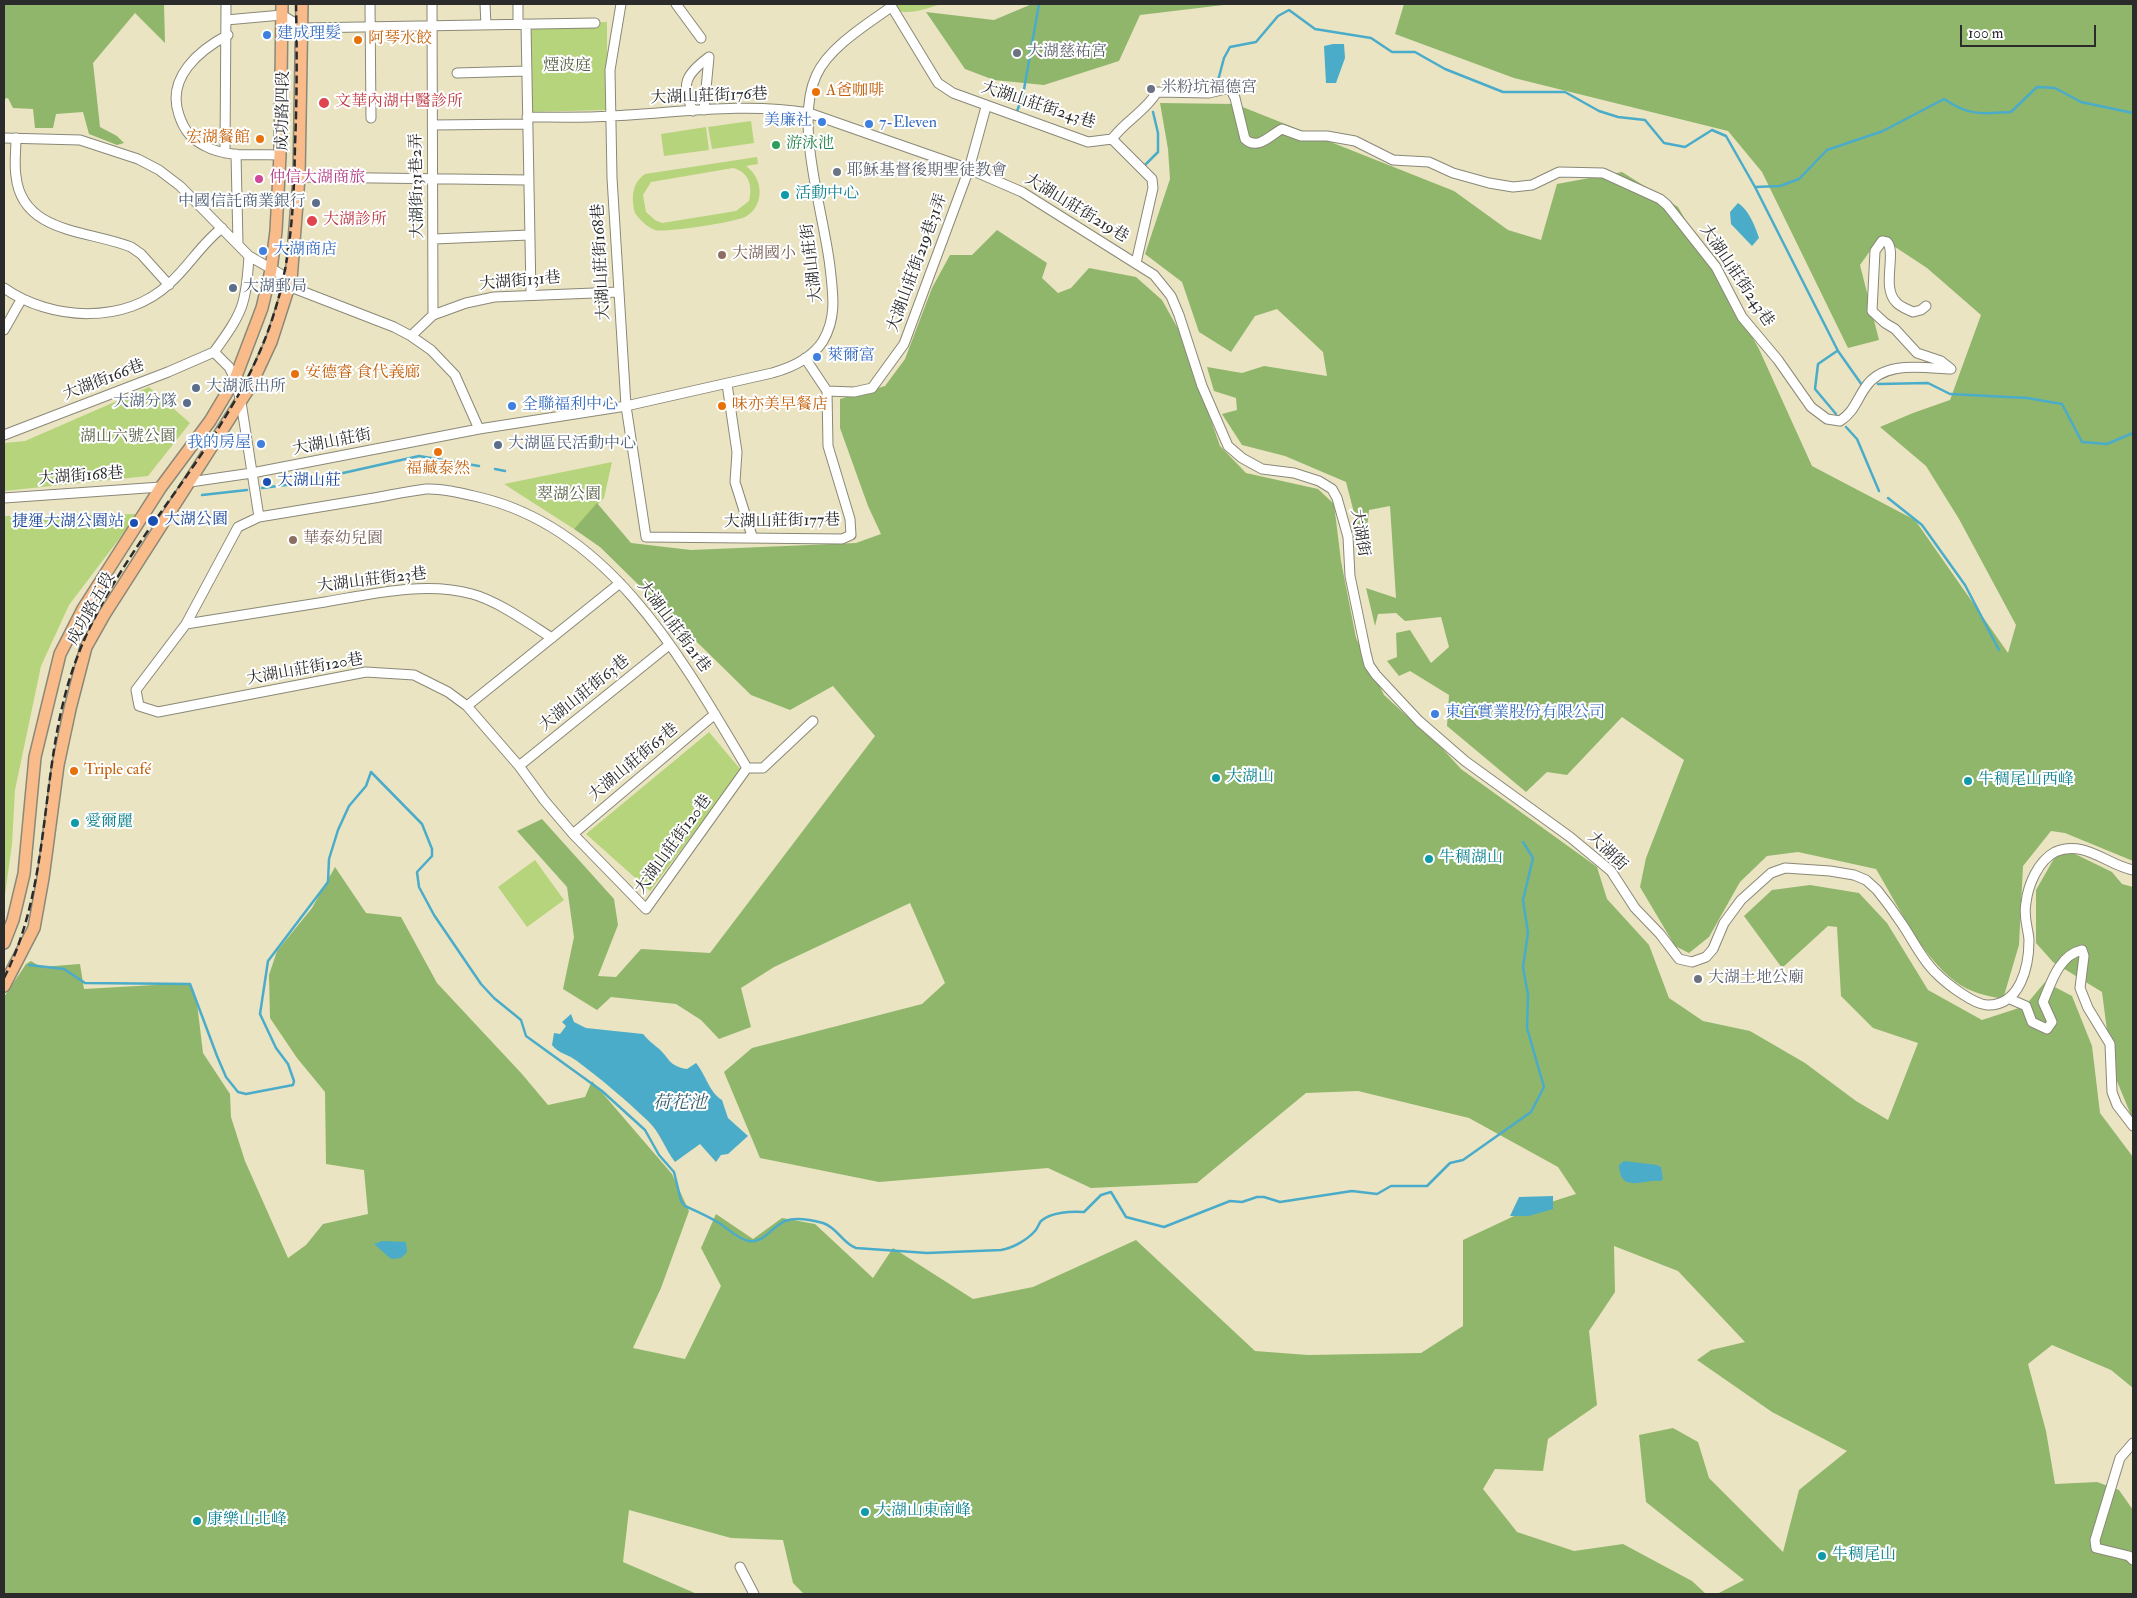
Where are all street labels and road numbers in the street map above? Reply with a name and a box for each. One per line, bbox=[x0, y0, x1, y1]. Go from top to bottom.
street label: 成功路四段 bbox=[274, 71, 294, 151]
street label: 大湖山莊街243巷 bbox=[979, 79, 1097, 133]
street label: 大湖山莊街176巷 bbox=[650, 85, 768, 109]
street label: 大湖街131巷2弄 bbox=[407, 133, 429, 239]
street label: 大湖山莊街219巷 bbox=[1021, 170, 1131, 248]
street label: 大湖山莊街219巷31弄 bbox=[884, 191, 952, 335]
street label: 大湖山莊街168巷 bbox=[589, 203, 615, 321]
street label: 大湖山莊街243巷 bbox=[1695, 221, 1777, 331]
street label: 大湖山莊街 bbox=[799, 222, 827, 304]
street label: 大湖街131巷 bbox=[479, 269, 561, 295]
street label: 大湖街166巷 bbox=[61, 357, 147, 405]
street label: 大湖山莊街 bbox=[291, 426, 373, 460]
street label: 大湖街168巷 bbox=[38, 464, 124, 490]
street label: 大湖街 bbox=[1345, 508, 1373, 558]
street label: 大湖山莊街177巷 bbox=[724, 511, 840, 533]
street label: 大湖山莊街23巷 bbox=[316, 565, 428, 597]
street label: 成功路五段 bbox=[64, 569, 120, 649]
street label: 大湖山莊街21巷 bbox=[632, 577, 714, 677]
street label: 大湖山莊街120巷 bbox=[245, 650, 365, 690]
street label: 大湖山莊街63巷 bbox=[536, 652, 634, 736]
street label: 大湖山莊街65巷 bbox=[585, 720, 683, 806]
street label: 大湖山莊街120巷 bbox=[632, 792, 716, 898]
street label: 大湖街 bbox=[1583, 828, 1631, 876]

